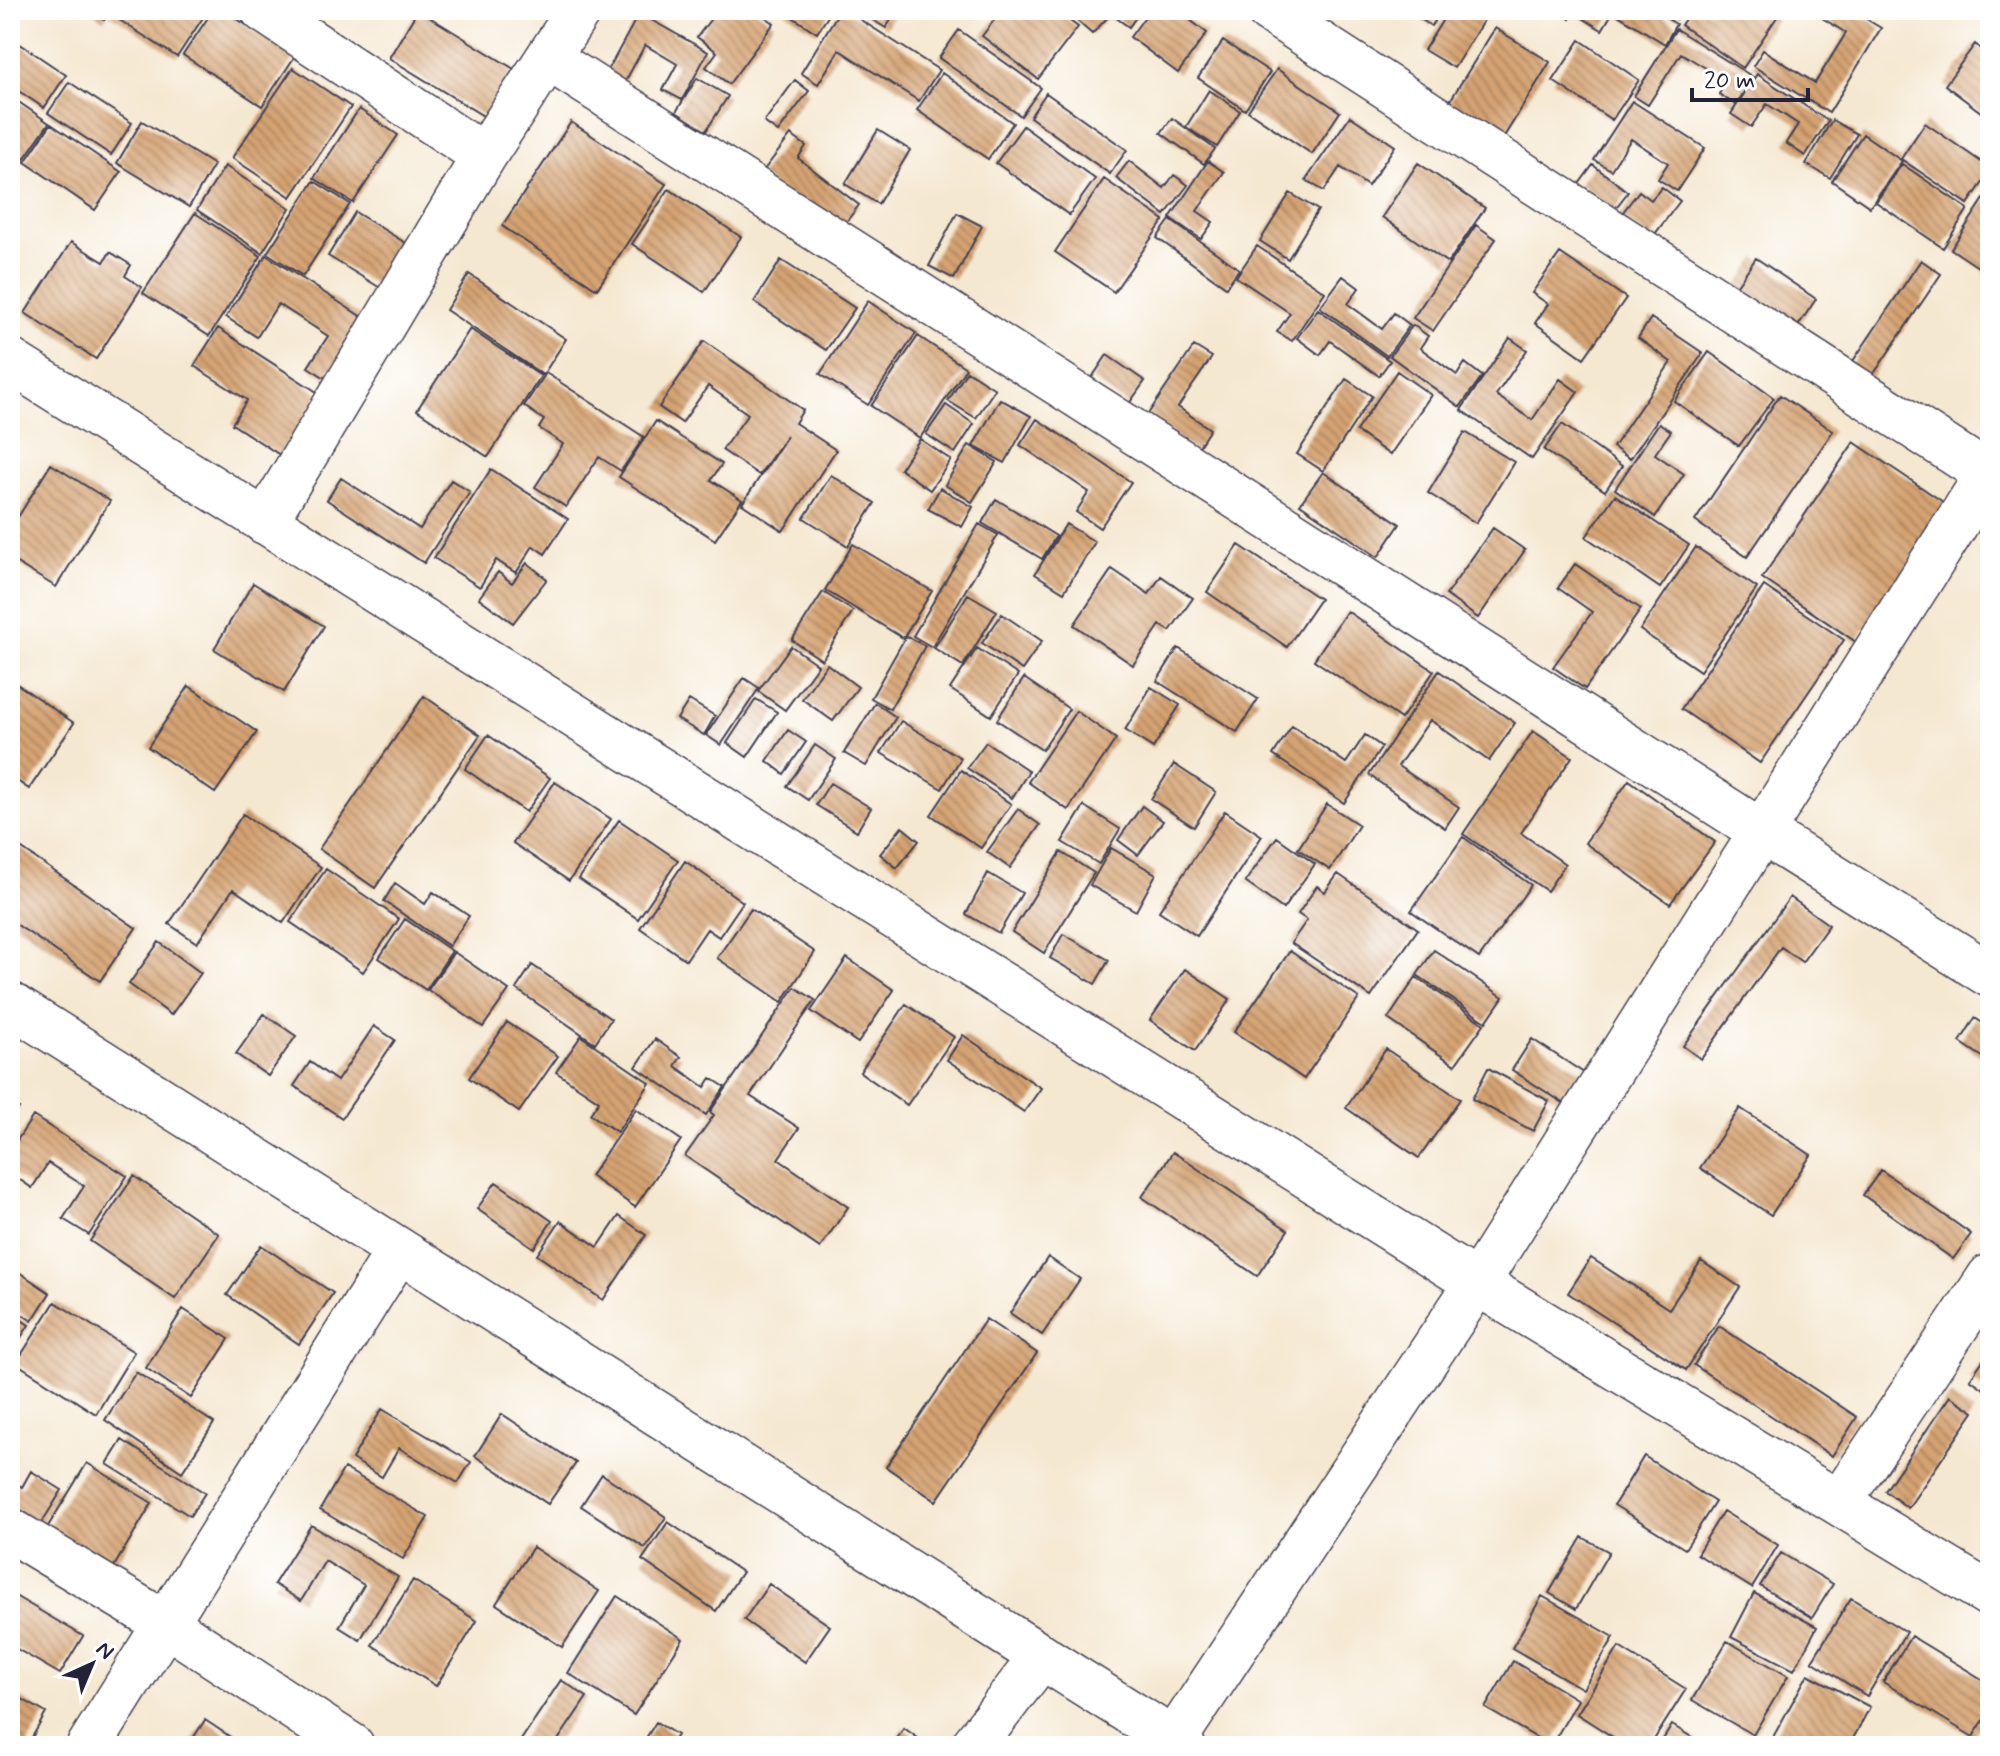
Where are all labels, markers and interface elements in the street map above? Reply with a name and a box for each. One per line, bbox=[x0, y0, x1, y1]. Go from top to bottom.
scale bar bbox=[1692, 52, 1808, 102]
text: 20 m bbox=[1704, 66, 1755, 97]
north arrow bbox=[52, 1624, 132, 1704]
text: N bbox=[90, 1636, 120, 1666]

